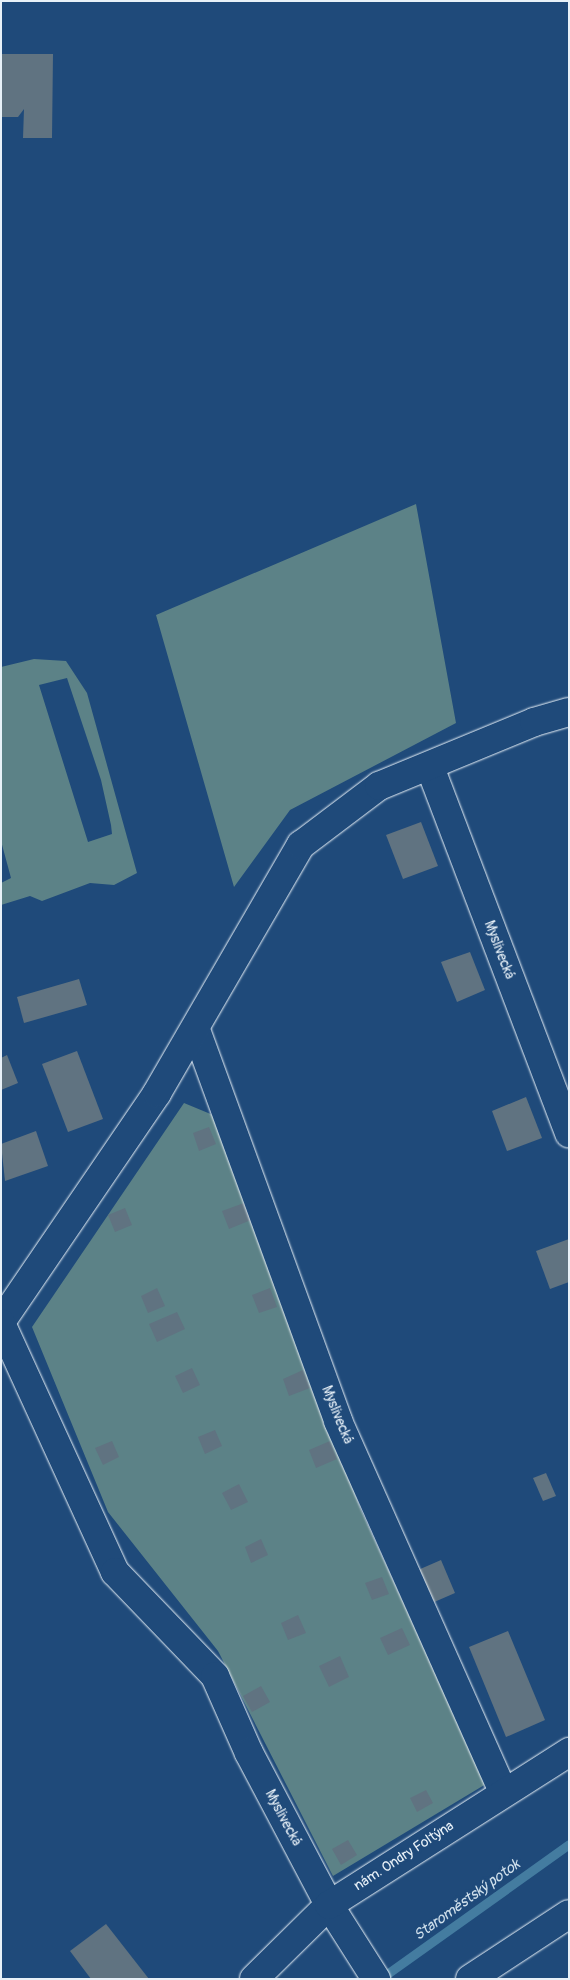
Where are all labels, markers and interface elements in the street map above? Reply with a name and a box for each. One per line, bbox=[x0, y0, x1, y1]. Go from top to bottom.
street label: Myslivecká bbox=[480, 918, 518, 982]
street label: Myslivecká bbox=[318, 1383, 356, 1447]
street label: Myslivecká bbox=[261, 1787, 305, 1849]
street label: nám. Ondry Foltýna bbox=[351, 1818, 457, 1894]
water label: Staroměstský potok bbox=[410, 1856, 524, 1944]

